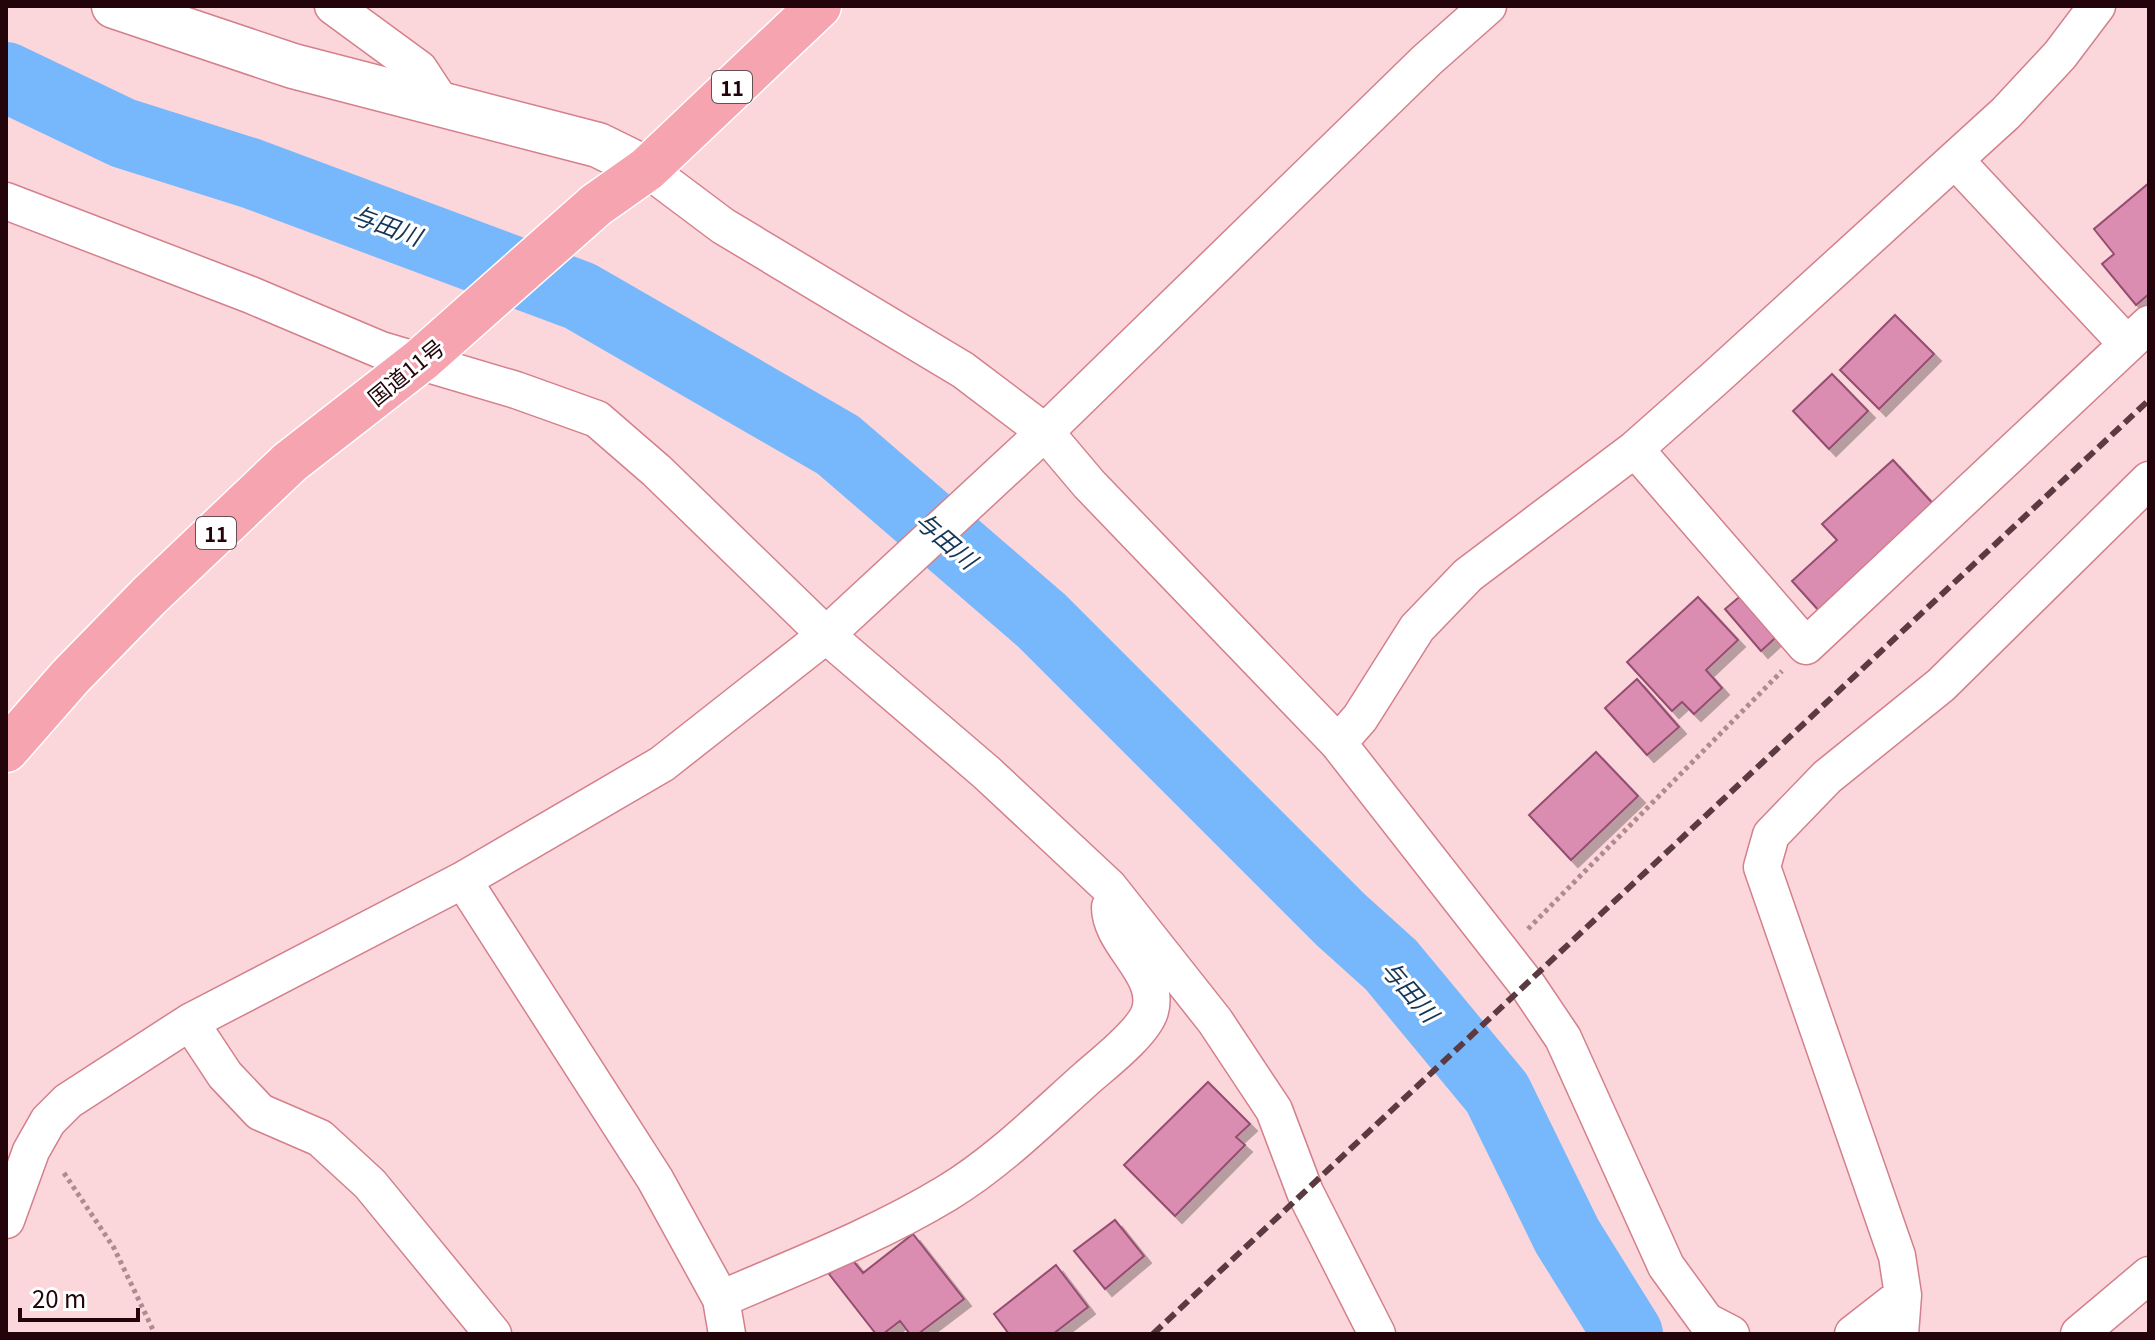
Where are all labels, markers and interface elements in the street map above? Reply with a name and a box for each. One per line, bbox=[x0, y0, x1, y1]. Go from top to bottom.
road number: 11 bbox=[712, 71, 752, 103]
water label: 与田川 bbox=[347, 195, 430, 254]
street label: 国道11号 bbox=[360, 330, 450, 412]
water label: 与田川 bbox=[908, 502, 988, 578]
road number: 11 bbox=[196, 517, 236, 549]
water label: 与田川 bbox=[1374, 951, 1450, 1031]
scale bar bbox=[20, 1272, 138, 1322]
text: 20 m bbox=[32, 1280, 86, 1315]

